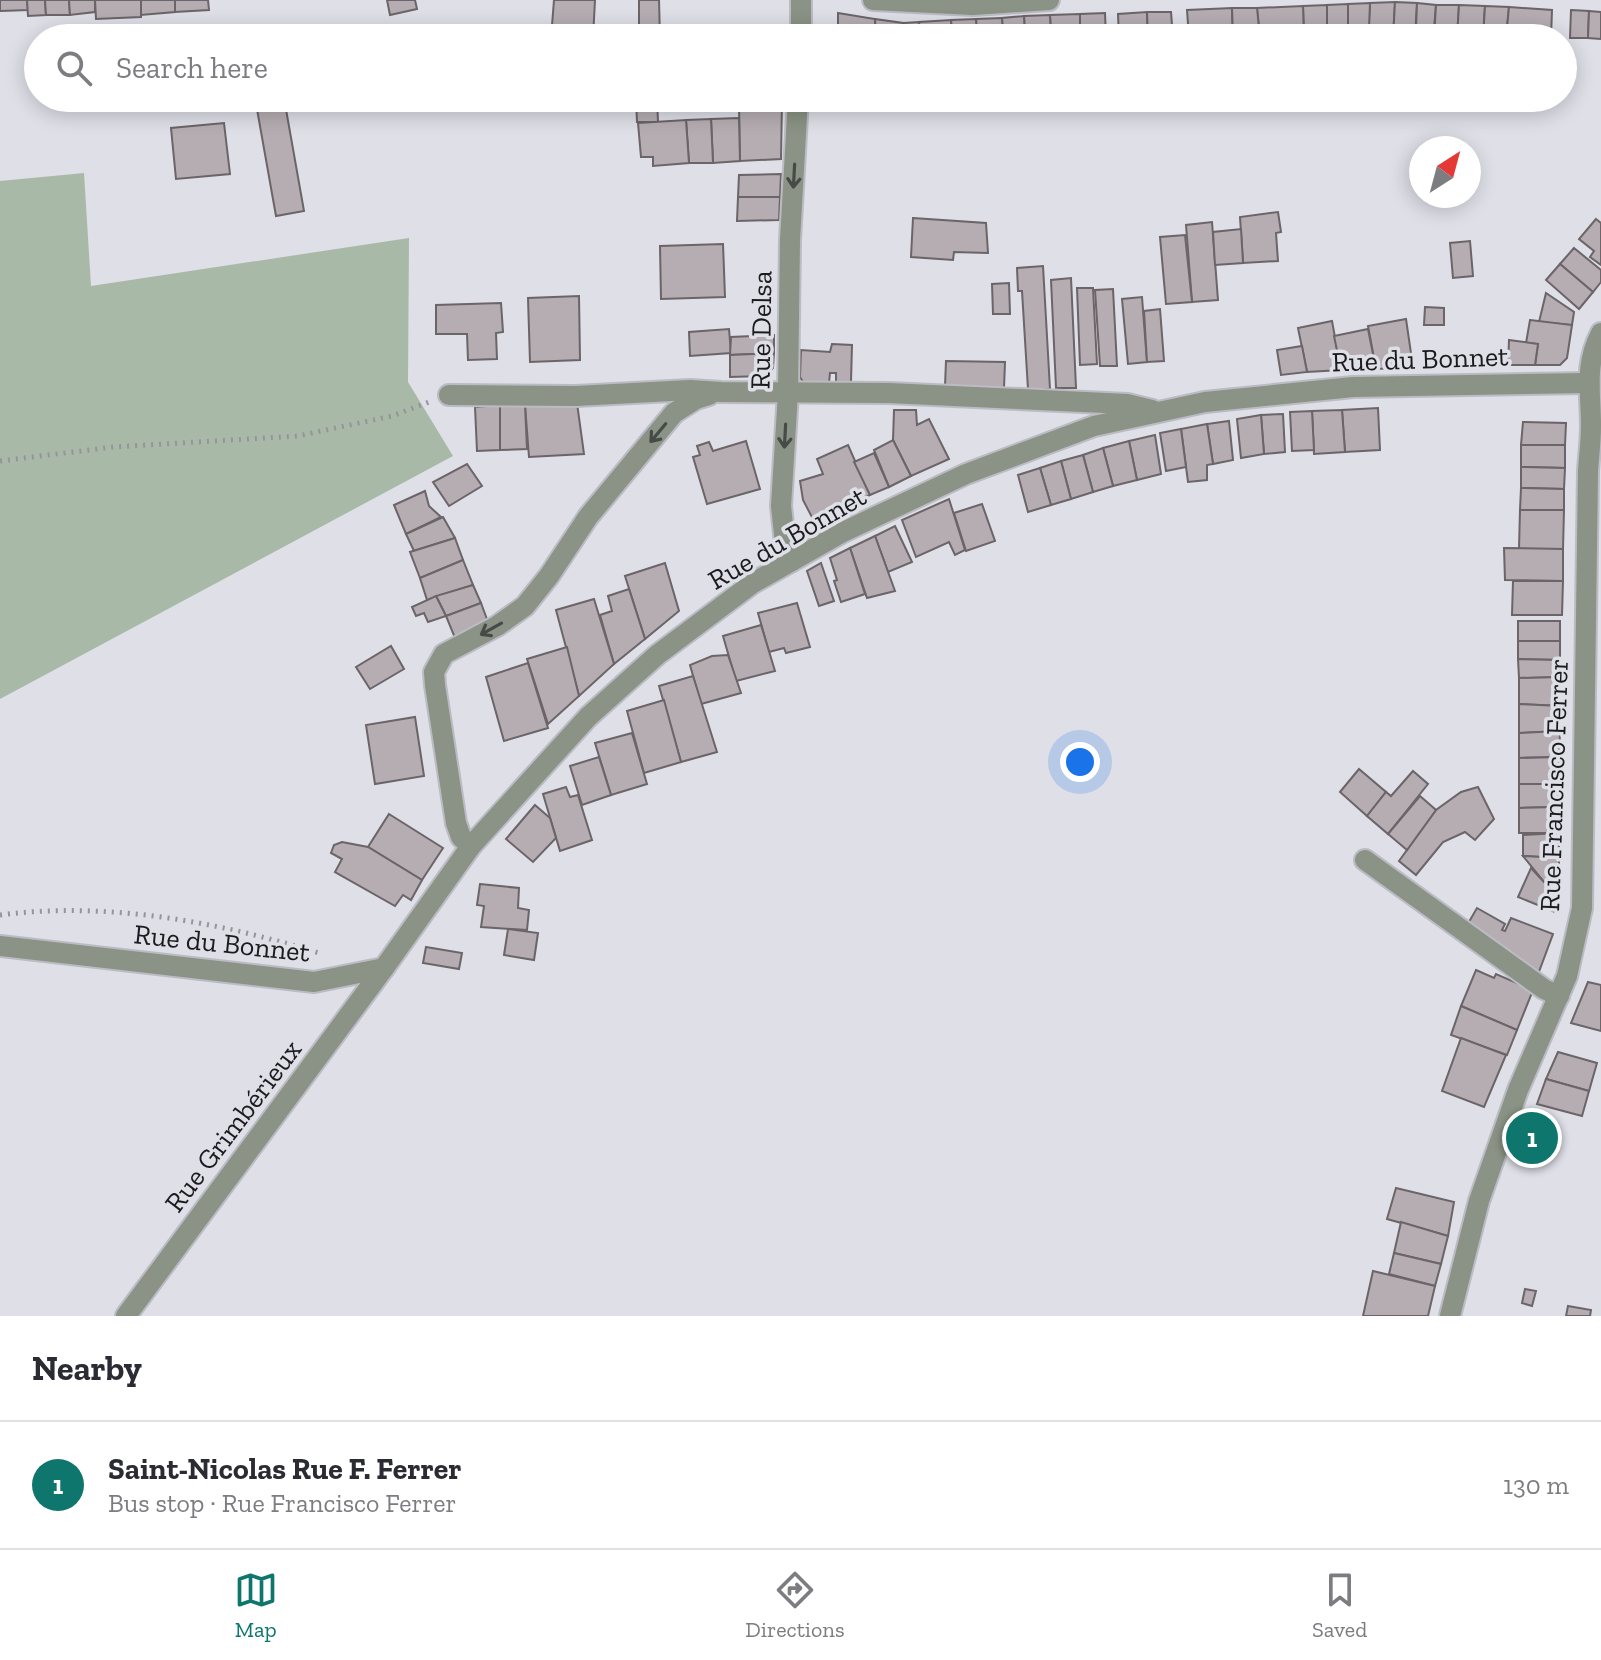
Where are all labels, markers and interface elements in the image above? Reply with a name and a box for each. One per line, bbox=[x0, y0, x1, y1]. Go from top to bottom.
search box bbox=[24, 24, 1577, 112]
icon: search bbox=[52, 46, 96, 90]
text: Search here bbox=[116, 50, 268, 86]
north arrow bbox=[1409, 136, 1481, 208]
one-way arrow bbox=[786, 162, 801, 189]
street label: Rue Delsa bbox=[743, 270, 779, 390]
street label: Rue du Bonnet bbox=[1331, 339, 1510, 379]
one-way arrow bbox=[649, 422, 667, 443]
one-way arrow bbox=[777, 422, 792, 449]
street label: Rue du Bonnet bbox=[702, 479, 872, 597]
one-way arrow bbox=[479, 622, 503, 638]
street label: Rue Francisco Ferrer bbox=[1533, 658, 1575, 912]
your location bbox=[1060, 742, 1100, 782]
street label: Rue du Bonnet bbox=[132, 917, 312, 969]
street label: Rue Grimbérieux bbox=[158, 1034, 308, 1218]
pin: 1 bbox=[1506, 1108, 1558, 1168]
text: Nearby bbox=[32, 1348, 142, 1389]
text: Saint-Nicolas Rue F. Ferrer bbox=[108, 1451, 461, 1487]
text: 1 bbox=[53, 1469, 63, 1501]
text: 130 m bbox=[1503, 1469, 1569, 1501]
text: Bus stop · Rue Francisco Ferrer bbox=[108, 1487, 457, 1519]
tab: Map bbox=[234, 1568, 278, 1643]
tab: Directions bbox=[745, 1568, 845, 1643]
tab: Saved bbox=[1312, 1568, 1367, 1643]

